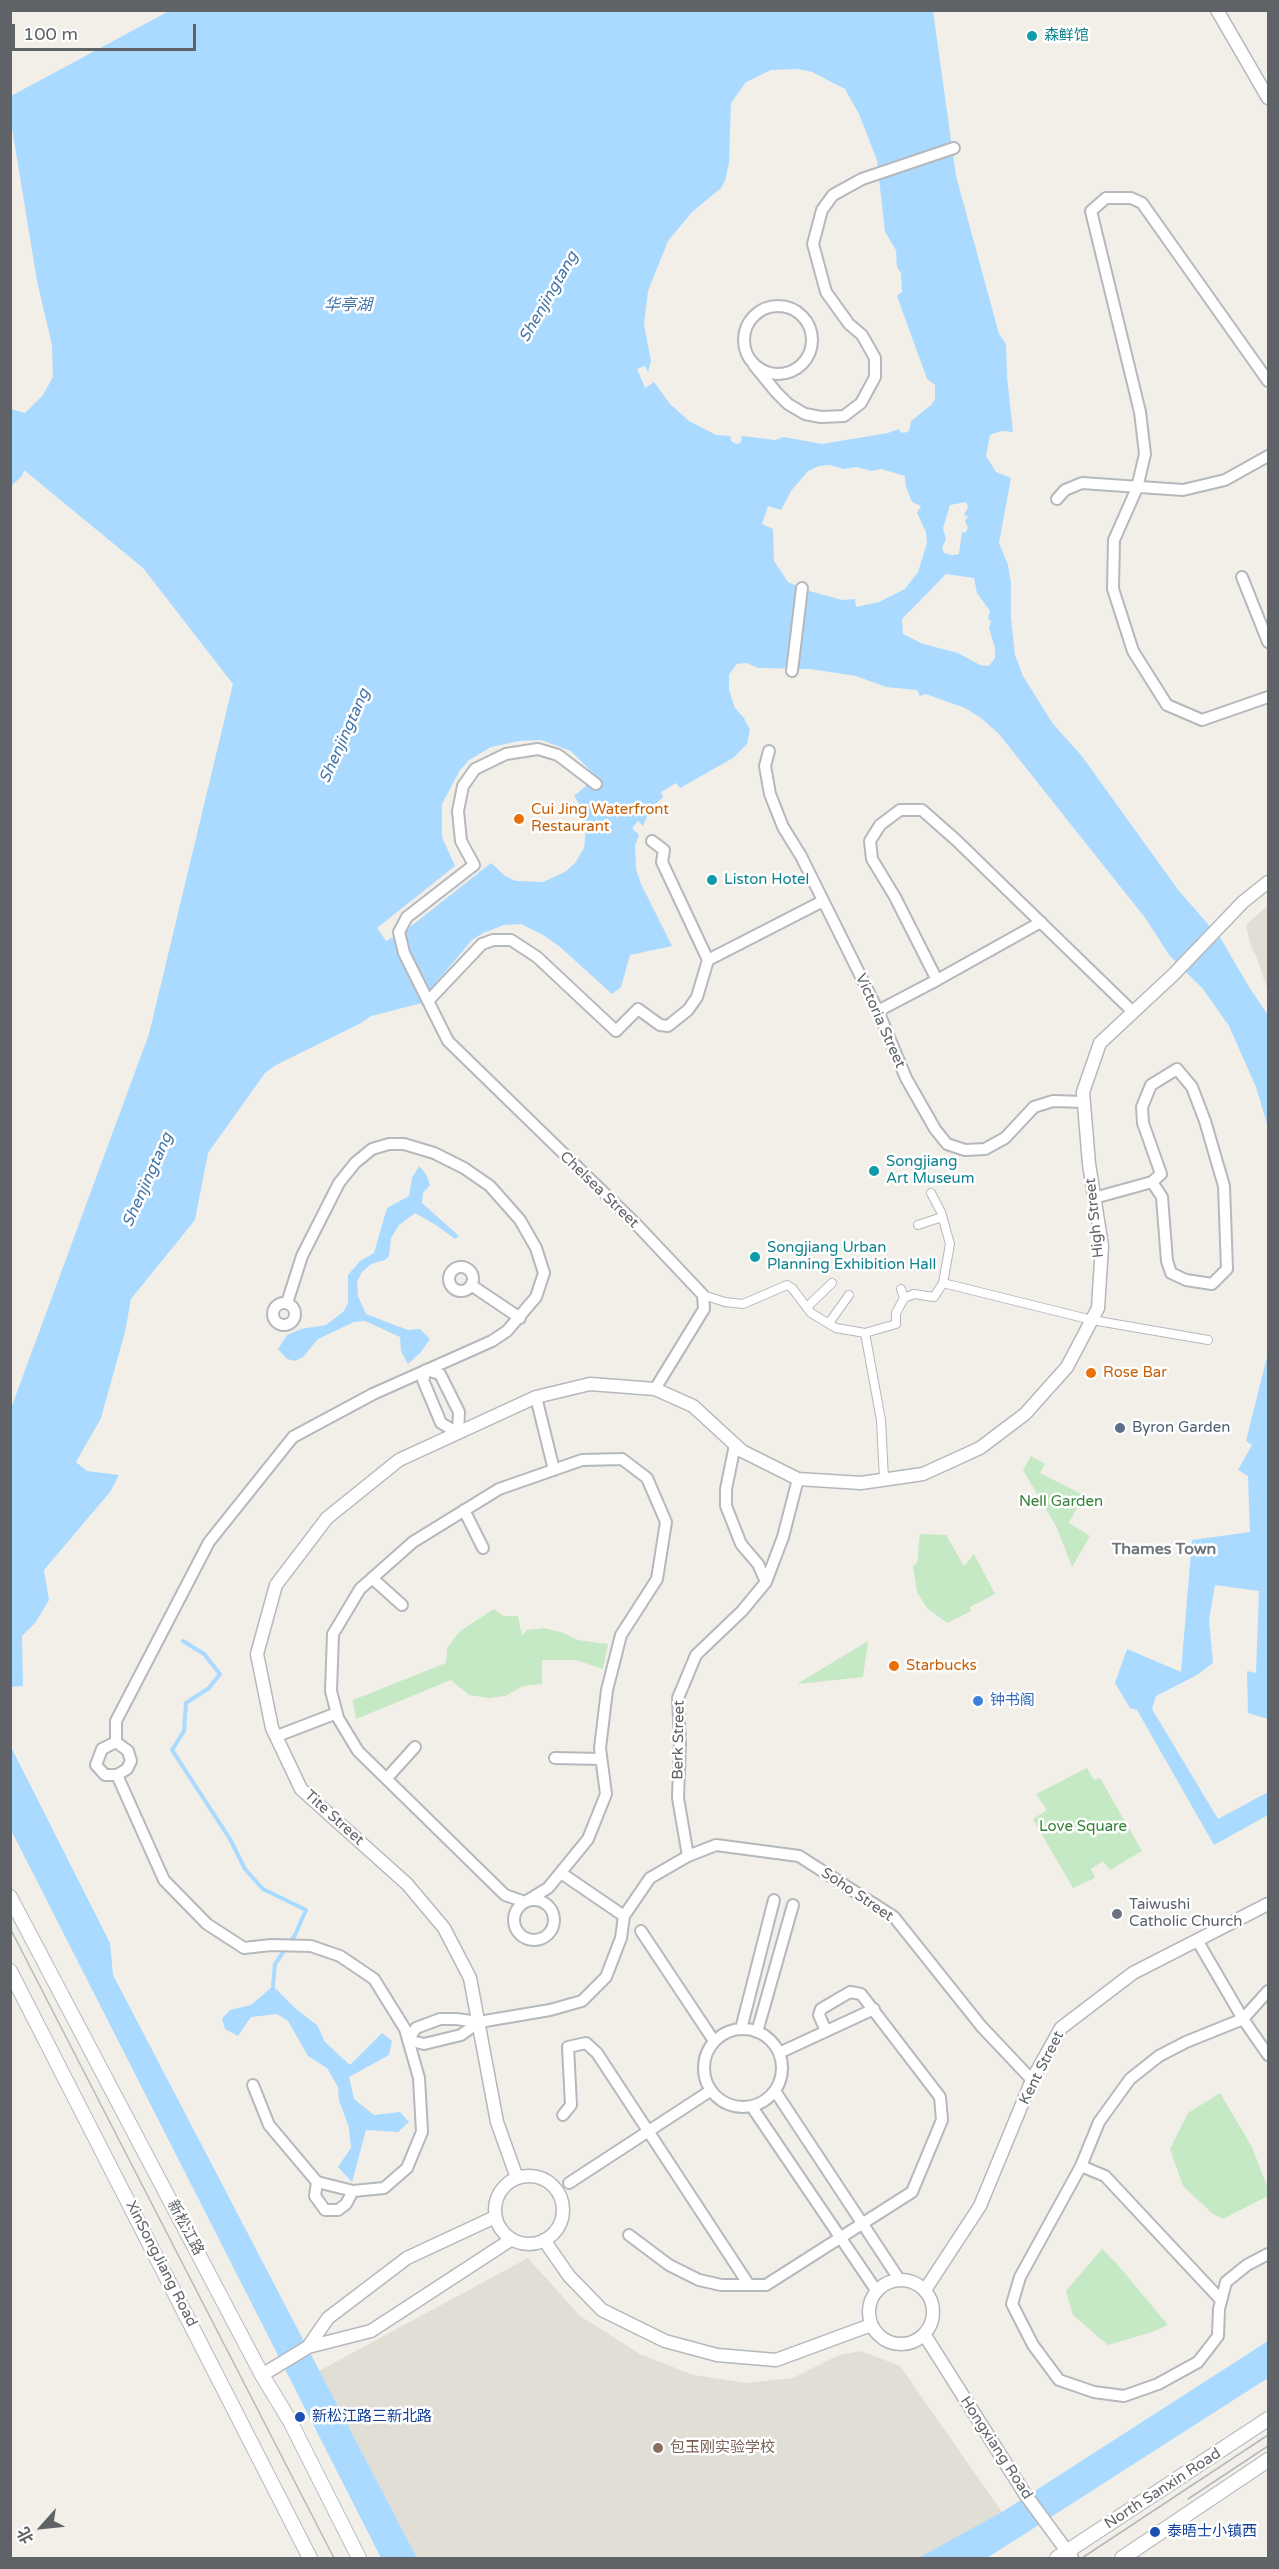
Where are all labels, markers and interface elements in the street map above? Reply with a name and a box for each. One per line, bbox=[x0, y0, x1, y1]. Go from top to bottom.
scale bar bbox=[15, 12, 200, 50]
text: 100 m bbox=[23, 23, 78, 45]
place label: 森鲜馆 bbox=[1044, 27, 1089, 45]
marker: 森鲜馆 bbox=[1025, 29, 1039, 43]
water label: Shenjingtang bbox=[515, 248, 583, 346]
water label: 华亭湖 bbox=[324, 296, 372, 316]
water label: Shenjingtang bbox=[316, 686, 374, 786]
place label: Cui Jing Waterfront Restaurant bbox=[531, 801, 669, 836]
marker: Cui Jing Waterfront Restaurant bbox=[512, 812, 526, 826]
place label: Liston Hotel bbox=[724, 871, 809, 889]
marker: Liston Hotel bbox=[705, 873, 719, 887]
street label: Victoria Street bbox=[851, 971, 909, 1071]
water label: Shenjingtang bbox=[119, 1130, 177, 1230]
street label: Chelsea Street bbox=[556, 1148, 642, 1232]
place label: Songjiang Art Museum bbox=[886, 1153, 974, 1188]
marker: Songjiang Art Museum bbox=[867, 1164, 881, 1178]
street label: High Street bbox=[1082, 1177, 1108, 1259]
place label: Songjiang Urban Planning Exhibition Hall bbox=[767, 1239, 936, 1274]
marker: Songjiang Urban Planning Exhibition Hall bbox=[748, 1250, 762, 1264]
place label: Rose Bar bbox=[1103, 1364, 1167, 1382]
marker: Rose Bar bbox=[1084, 1366, 1098, 1380]
place label: Byron Garden bbox=[1132, 1419, 1230, 1437]
marker: Byron Garden bbox=[1113, 1421, 1127, 1435]
park label: Nell Garden bbox=[1019, 1493, 1103, 1511]
district label: Thames Town bbox=[1112, 1540, 1216, 1560]
place label: Starbucks bbox=[906, 1657, 977, 1675]
marker: Starbucks bbox=[887, 1659, 901, 1673]
place label: 钟书阁 bbox=[990, 1692, 1035, 1710]
marker: 钟书阁 bbox=[971, 1694, 985, 1708]
street label: Berk Street bbox=[669, 1700, 689, 1780]
street label: Tite Street bbox=[301, 1787, 367, 1849]
park label: Love Square bbox=[1039, 1818, 1127, 1836]
street label: Soho Street bbox=[817, 1864, 897, 1926]
place label: Taiwushi Catholic Church bbox=[1129, 1896, 1242, 1931]
marker: Taiwushi Catholic Church bbox=[1110, 1907, 1124, 1921]
street label: Kent Street bbox=[1016, 2028, 1068, 2108]
street label: 新松江路 bbox=[163, 2197, 207, 2259]
street label: XinSongJiang Road bbox=[121, 2198, 201, 2330]
street label: Hongxiang Road bbox=[956, 2393, 1036, 2503]
place label: 新松江路三新北路 bbox=[312, 2408, 432, 2426]
marker: 新松江路三新北路 bbox=[293, 2410, 307, 2424]
place label: 包玉刚实验学校 bbox=[670, 2439, 775, 2457]
marker: 包玉刚实验学校 bbox=[651, 2441, 665, 2455]
street label: North Sanxin Road bbox=[1102, 2445, 1224, 2533]
north arrow bbox=[12, 2497, 72, 2557]
place label: 泰晤士小镇西 bbox=[1167, 2523, 1257, 2541]
text: 北 bbox=[13, 2524, 39, 2547]
marker: 泰晤士小镇西 bbox=[1148, 2525, 1162, 2539]

